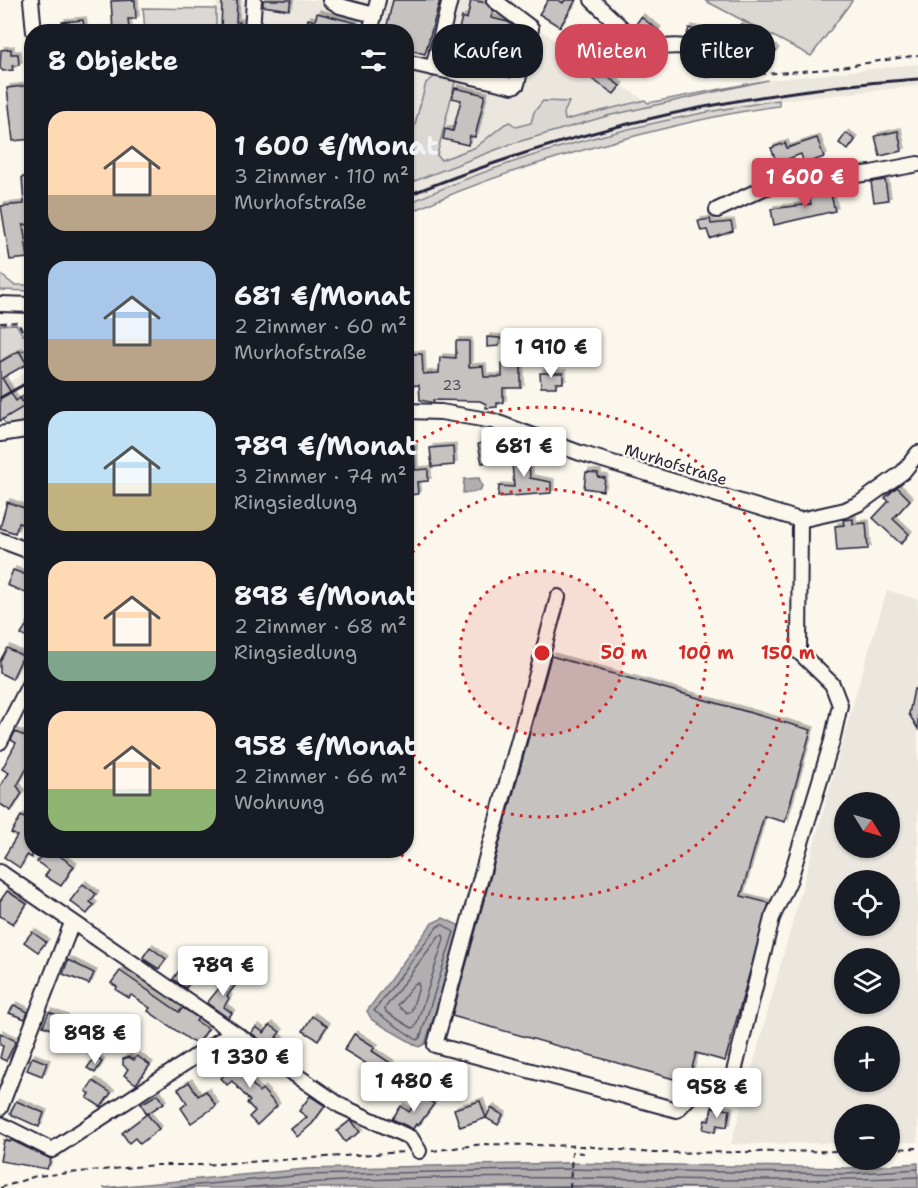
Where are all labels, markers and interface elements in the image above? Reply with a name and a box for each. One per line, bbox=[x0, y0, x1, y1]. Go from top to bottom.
chip: Kaufen bbox=[432, 24, 543, 78]
chip: Mieten bbox=[555, 24, 668, 78]
chip: Filter bbox=[680, 24, 775, 78]
text: 8 Objekte bbox=[48, 43, 178, 78]
icon: filters bbox=[357, 44, 390, 77]
text: 1 600 €/Monat bbox=[234, 128, 439, 163]
icon: home bbox=[96, 135, 168, 207]
pin: 1 600 € bbox=[750, 158, 860, 209]
text: 3 Zimmer · 110 m² bbox=[234, 163, 409, 189]
text: 1 600 € bbox=[766, 164, 844, 190]
text: Murhofstraße bbox=[234, 189, 367, 215]
text: 681 €/Monat bbox=[234, 278, 411, 313]
icon: home bbox=[96, 285, 168, 357]
text: 2 Zimmer · 60 m² bbox=[234, 313, 407, 339]
pin: 1 910 € bbox=[496, 328, 606, 379]
text: 1 910 € bbox=[515, 334, 587, 360]
text: Murhofstraße bbox=[234, 339, 367, 365]
house number: 23 bbox=[443, 376, 461, 394]
pin: 681 € bbox=[482, 427, 566, 478]
text: 789 €/Monat bbox=[234, 428, 417, 463]
text: 681 € bbox=[495, 433, 553, 459]
icon: home bbox=[96, 435, 168, 507]
street label: Murhofstraße bbox=[622, 439, 730, 490]
text: 3 Zimmer · 74 m² bbox=[234, 463, 407, 489]
text: Ringsiedlung bbox=[234, 489, 357, 515]
text: 898 €/Monat bbox=[234, 578, 418, 613]
icon: home bbox=[96, 585, 168, 657]
text: 2 Zimmer · 68 m² bbox=[234, 613, 407, 639]
text: Ringsiedlung bbox=[234, 639, 357, 665]
text: 50 m bbox=[601, 641, 648, 665]
text: 100 m bbox=[678, 641, 734, 665]
text: 150 m bbox=[761, 641, 816, 665]
centre of rings bbox=[532, 643, 552, 663]
text: 958 €/Monat bbox=[234, 728, 416, 763]
icon: home bbox=[96, 735, 168, 807]
text: 2 Zimmer · 66 m² bbox=[234, 763, 407, 789]
text: Wohnung bbox=[234, 789, 325, 815]
north arrow bbox=[834, 792, 900, 858]
map controls bbox=[834, 792, 900, 1170]
button: locate bbox=[834, 870, 900, 936]
pin: 789 € bbox=[181, 946, 265, 997]
button: layers bbox=[834, 948, 900, 1014]
text: 789 € bbox=[192, 952, 254, 978]
pin: 898 € bbox=[53, 1014, 137, 1065]
text: 898 € bbox=[64, 1020, 126, 1046]
button: + bbox=[834, 1026, 900, 1092]
pin: 1 330 € bbox=[195, 1038, 305, 1089]
text: 1 330 € bbox=[211, 1044, 289, 1070]
pin: 1 480 € bbox=[359, 1062, 469, 1113]
text: 1 480 € bbox=[375, 1068, 453, 1094]
pin: 958 € bbox=[675, 1068, 759, 1119]
text: 958 € bbox=[686, 1074, 748, 1100]
button: − bbox=[834, 1104, 900, 1170]

